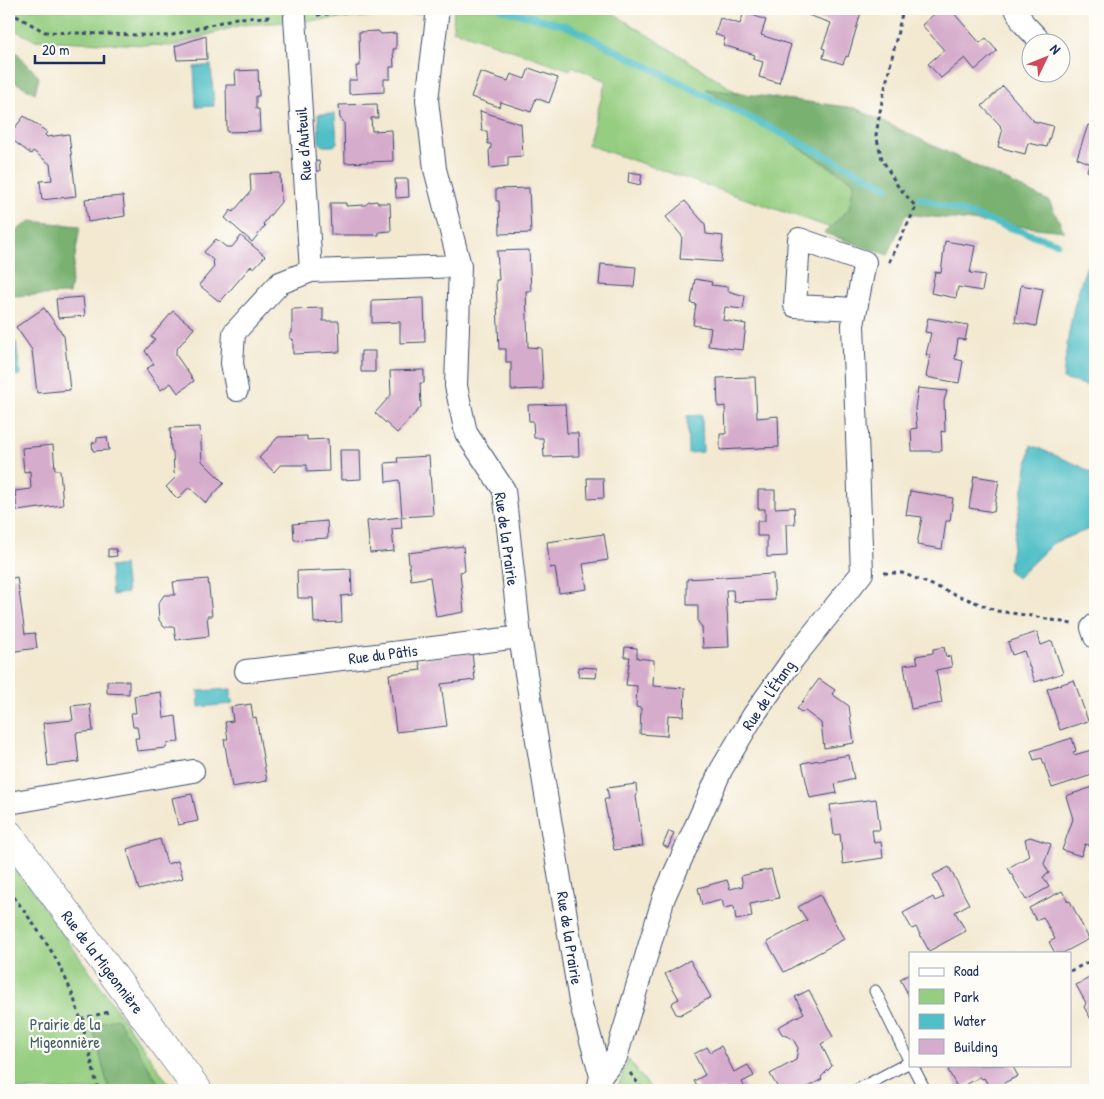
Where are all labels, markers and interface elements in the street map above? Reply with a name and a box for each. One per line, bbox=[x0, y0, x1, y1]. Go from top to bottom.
scale bar bbox=[35, 32, 104, 64]
north arrow bbox=[1022, 32, 1072, 82]
text: 20 m bbox=[42, 39, 69, 60]
text: N bbox=[1046, 40, 1066, 58]
street label: Rue d'Auteuil bbox=[289, 106, 317, 181]
street label: Rue de la Prairie bbox=[490, 491, 525, 588]
street label: Rue du Pâtis bbox=[347, 639, 419, 669]
street label: Rue de l'Étang bbox=[736, 656, 800, 734]
street label: Rue de la Prairie bbox=[552, 890, 588, 987]
street label: Rue de la Migeonnière bbox=[57, 906, 150, 1019]
legend bbox=[909, 952, 1072, 1066]
text: Road bbox=[954, 960, 979, 981]
text: Park bbox=[954, 986, 979, 1007]
text: Water bbox=[954, 1010, 986, 1031]
park label: Prairie de la Migeonnière bbox=[30, 1013, 101, 1053]
text: Building bbox=[954, 1036, 998, 1057]

